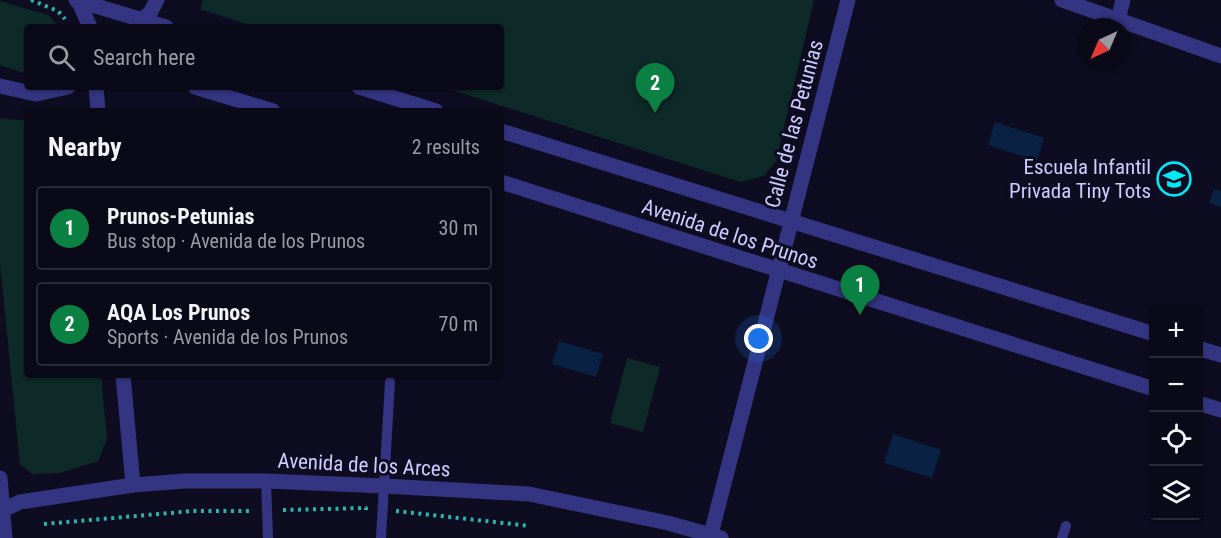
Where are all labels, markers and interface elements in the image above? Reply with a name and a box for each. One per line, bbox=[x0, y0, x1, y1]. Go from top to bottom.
north arrow bbox=[1077, 18, 1131, 72]
search box bbox=[24, 24, 504, 90]
street label: Calle de las Petunias bbox=[760, 37, 828, 211]
icon: search bbox=[45, 41, 78, 74]
text: Search here bbox=[93, 45, 195, 70]
pin: 2 bbox=[636, 63, 674, 113]
text: Nearby bbox=[48, 132, 122, 162]
text: 2 results bbox=[412, 135, 480, 159]
place label: Escuela Infantil Privada Tiny Tots bbox=[1009, 155, 1151, 203]
school or university icon: Escuela Infantil Privada Tiny Tots bbox=[1156, 161, 1192, 197]
street label: Avenida de los Prunos bbox=[639, 194, 821, 274]
text: Prunos-Petunias bbox=[107, 204, 255, 229]
text: 1 bbox=[64, 216, 75, 240]
text: 30 m bbox=[439, 216, 478, 240]
text: Bus stop · Avenida de los Prunos bbox=[107, 229, 365, 253]
pin: 1 bbox=[840, 266, 880, 315]
text: AQA Los Prunos bbox=[107, 300, 250, 325]
map controls bbox=[1149, 304, 1203, 520]
button: + bbox=[1149, 304, 1203, 358]
text: 2 bbox=[64, 312, 75, 336]
text: 70 m bbox=[439, 312, 478, 336]
your location bbox=[744, 324, 773, 353]
text: Sports · Avenida de los Prunos bbox=[107, 325, 348, 349]
button: − bbox=[1149, 358, 1203, 412]
button: locate bbox=[1149, 412, 1203, 466]
street label: Avenida de los Arces bbox=[277, 448, 451, 482]
button: layers bbox=[1149, 466, 1203, 520]

